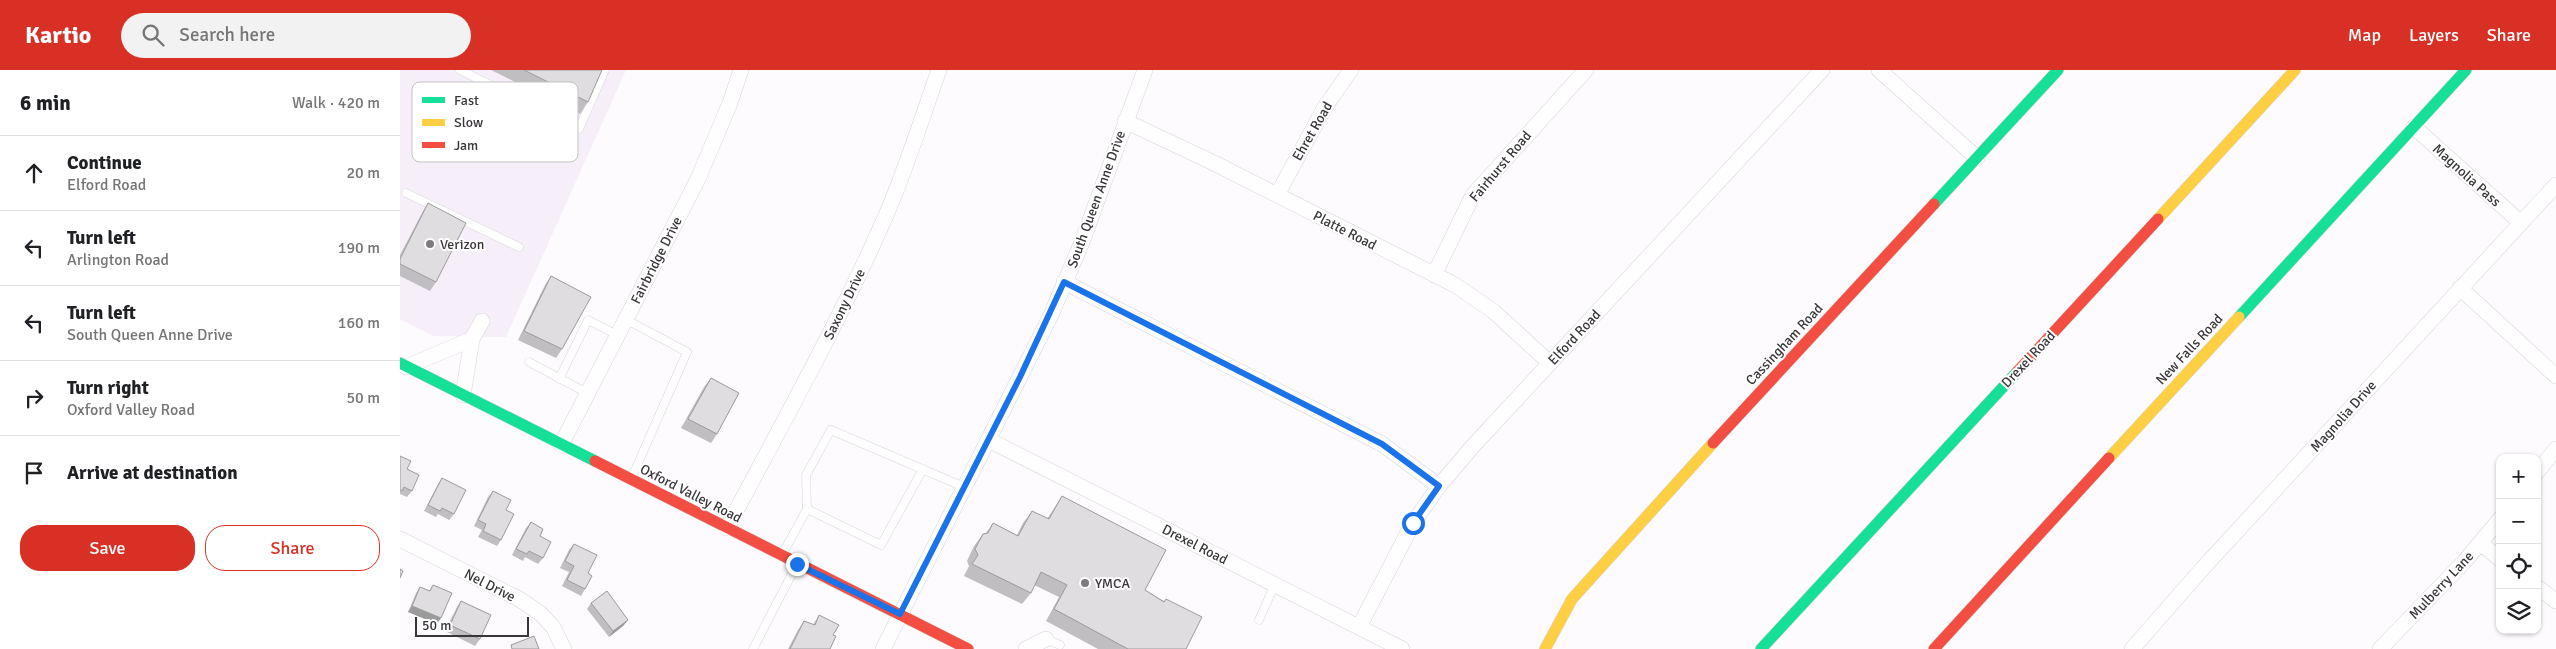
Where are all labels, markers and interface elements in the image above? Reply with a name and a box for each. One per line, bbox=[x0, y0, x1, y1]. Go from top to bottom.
search box bbox=[121, 13, 471, 58]
text: Kartio bbox=[25, 20, 91, 50]
icon: search bbox=[139, 21, 167, 49]
text: Search here bbox=[179, 23, 275, 47]
text: Map bbox=[2348, 24, 2381, 46]
text: Layers bbox=[2409, 24, 2459, 46]
text: Share bbox=[2487, 24, 2531, 46]
legend bbox=[412, 82, 578, 162]
text: 6 min bbox=[20, 90, 71, 116]
text: Fast bbox=[454, 92, 479, 109]
text: Walk · 420 m bbox=[292, 93, 380, 113]
street label: Ehret Road bbox=[1289, 99, 1336, 164]
text: Slow bbox=[454, 114, 483, 131]
street label: Fairhurst Road bbox=[1466, 127, 1535, 205]
street label: South Queen Anne Drive bbox=[1064, 128, 1129, 270]
text: Jam bbox=[454, 137, 478, 154]
street label: Magnolia Pass bbox=[2429, 140, 2504, 210]
text: Continue bbox=[67, 151, 142, 175]
icon: ahead bbox=[20, 159, 48, 187]
text: 20 m bbox=[346, 163, 380, 183]
text: Elford Road bbox=[67, 175, 146, 195]
street label: Platte Road bbox=[1310, 207, 1379, 254]
street label: Fairbridge Drive bbox=[627, 214, 686, 307]
text: Turn left bbox=[67, 226, 136, 250]
icon: left bbox=[20, 234, 48, 262]
place label: Verizon bbox=[440, 236, 485, 253]
text: 190 m bbox=[338, 238, 380, 258]
marker: Verizon bbox=[424, 238, 436, 250]
text: Arlington Road bbox=[67, 250, 169, 270]
street label: Saxony Drive bbox=[820, 266, 869, 342]
street label: Cassingham Road bbox=[1742, 300, 1827, 389]
text: Turn left bbox=[67, 301, 136, 325]
street label: Elford Road bbox=[1545, 306, 1604, 368]
icon: left bbox=[20, 309, 48, 337]
street label: New Falls Road bbox=[2152, 310, 2227, 388]
text: 160 m bbox=[338, 313, 380, 333]
text: South Queen Anne Drive bbox=[67, 325, 233, 345]
street label: Drexel Road bbox=[1998, 327, 2059, 391]
text: Turn right bbox=[67, 376, 149, 400]
street label: Magnolia Drive bbox=[2307, 377, 2380, 455]
icon: right bbox=[20, 384, 48, 412]
text: 50 m bbox=[346, 388, 380, 408]
text: Oxford Valley Road bbox=[67, 400, 195, 420]
map controls bbox=[2496, 454, 2541, 634]
button: + bbox=[2496, 454, 2541, 499]
icon: arrive bbox=[20, 459, 48, 487]
street label: Oxford Valley Road bbox=[637, 460, 744, 526]
text: Arrive at destination bbox=[67, 461, 238, 485]
button: − bbox=[2496, 499, 2541, 544]
route start bbox=[1402, 512, 1425, 535]
street label: Drexel Road bbox=[1159, 521, 1230, 568]
button: Save bbox=[20, 525, 195, 571]
button: Share bbox=[205, 525, 380, 571]
button: locate bbox=[2496, 544, 2541, 589]
street label: Mulberry Lane bbox=[2406, 548, 2477, 623]
route end bbox=[786, 553, 809, 576]
street label: Nel Drive bbox=[461, 565, 518, 606]
place label: YMCA bbox=[1095, 575, 1130, 592]
marker: YMCA bbox=[1079, 577, 1091, 589]
button: layers bbox=[2496, 589, 2541, 634]
scale bar bbox=[415, 614, 529, 637]
text: 50 m bbox=[422, 617, 451, 634]

